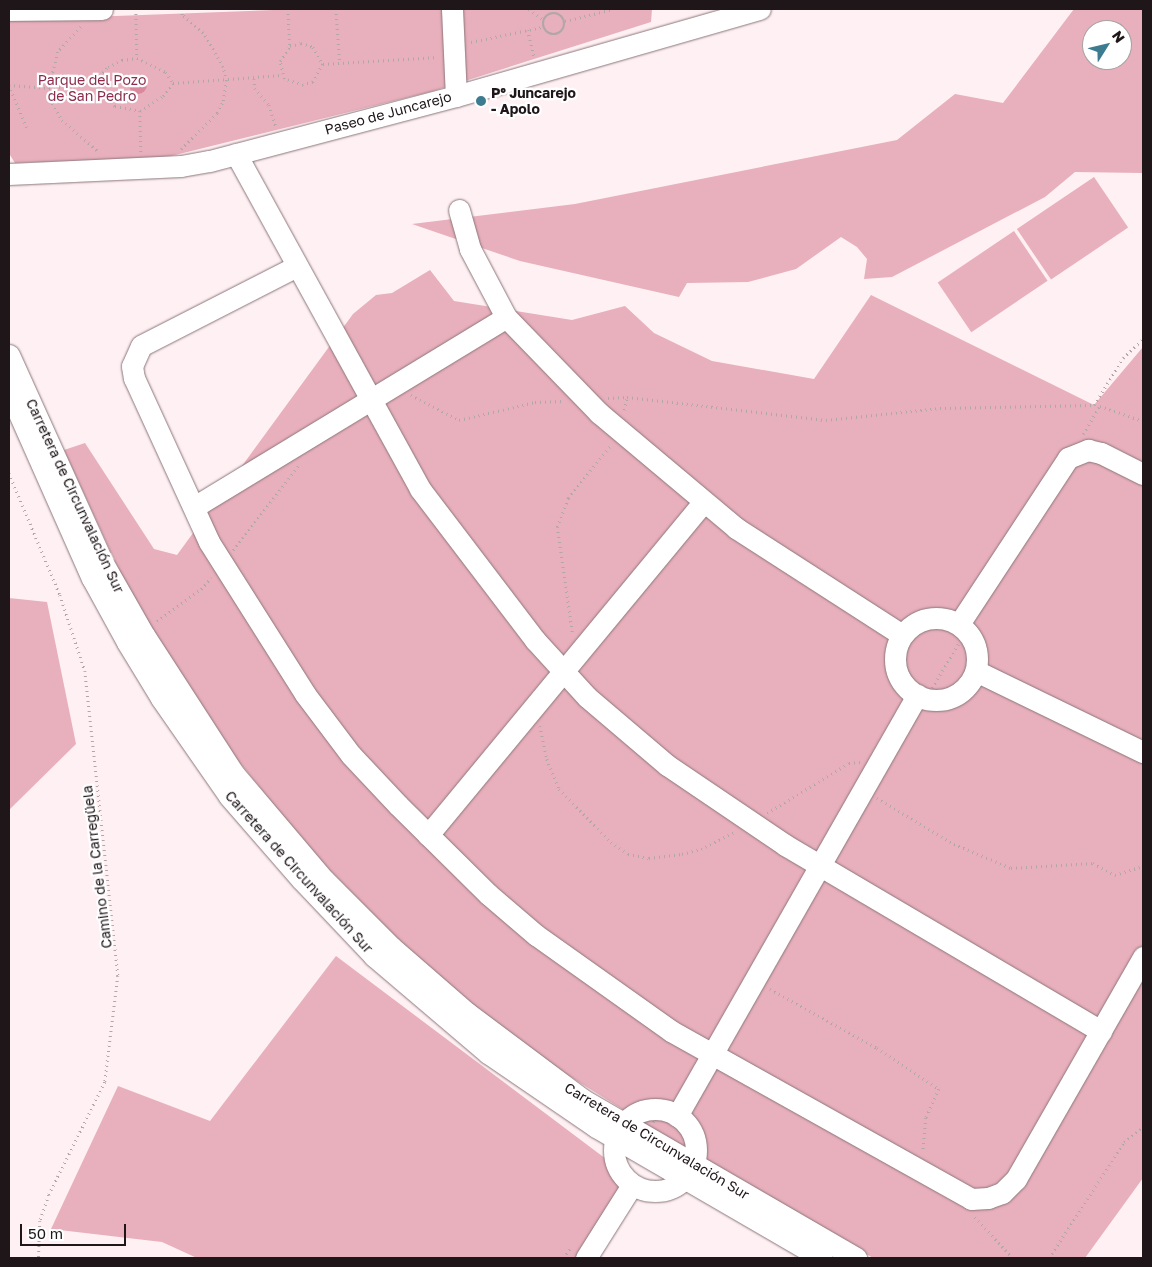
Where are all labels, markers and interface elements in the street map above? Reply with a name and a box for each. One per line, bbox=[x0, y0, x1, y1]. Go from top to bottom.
north arrow bbox=[1082, 20, 1132, 70]
text: N bbox=[1109, 27, 1129, 46]
park label: Parque del Pozo de San Pedro bbox=[38, 72, 146, 104]
place label: Pº Juncarejo - Apolo bbox=[491, 85, 576, 118]
street label: Paseo de Juncarejo bbox=[323, 88, 453, 138]
marker: Pº Juncarejo - Apolo bbox=[475, 95, 487, 107]
street label: Carretera de Circunvalación Sur bbox=[22, 396, 128, 596]
street label: Camino de la Carregüela bbox=[79, 785, 115, 949]
street label: Carretera de Circunvalación Sur bbox=[222, 787, 376, 957]
street label: Carretera de Circunvalación Sur bbox=[562, 1079, 752, 1203]
scale bar bbox=[22, 1214, 129, 1246]
text: 50 m bbox=[28, 1224, 63, 1242]

